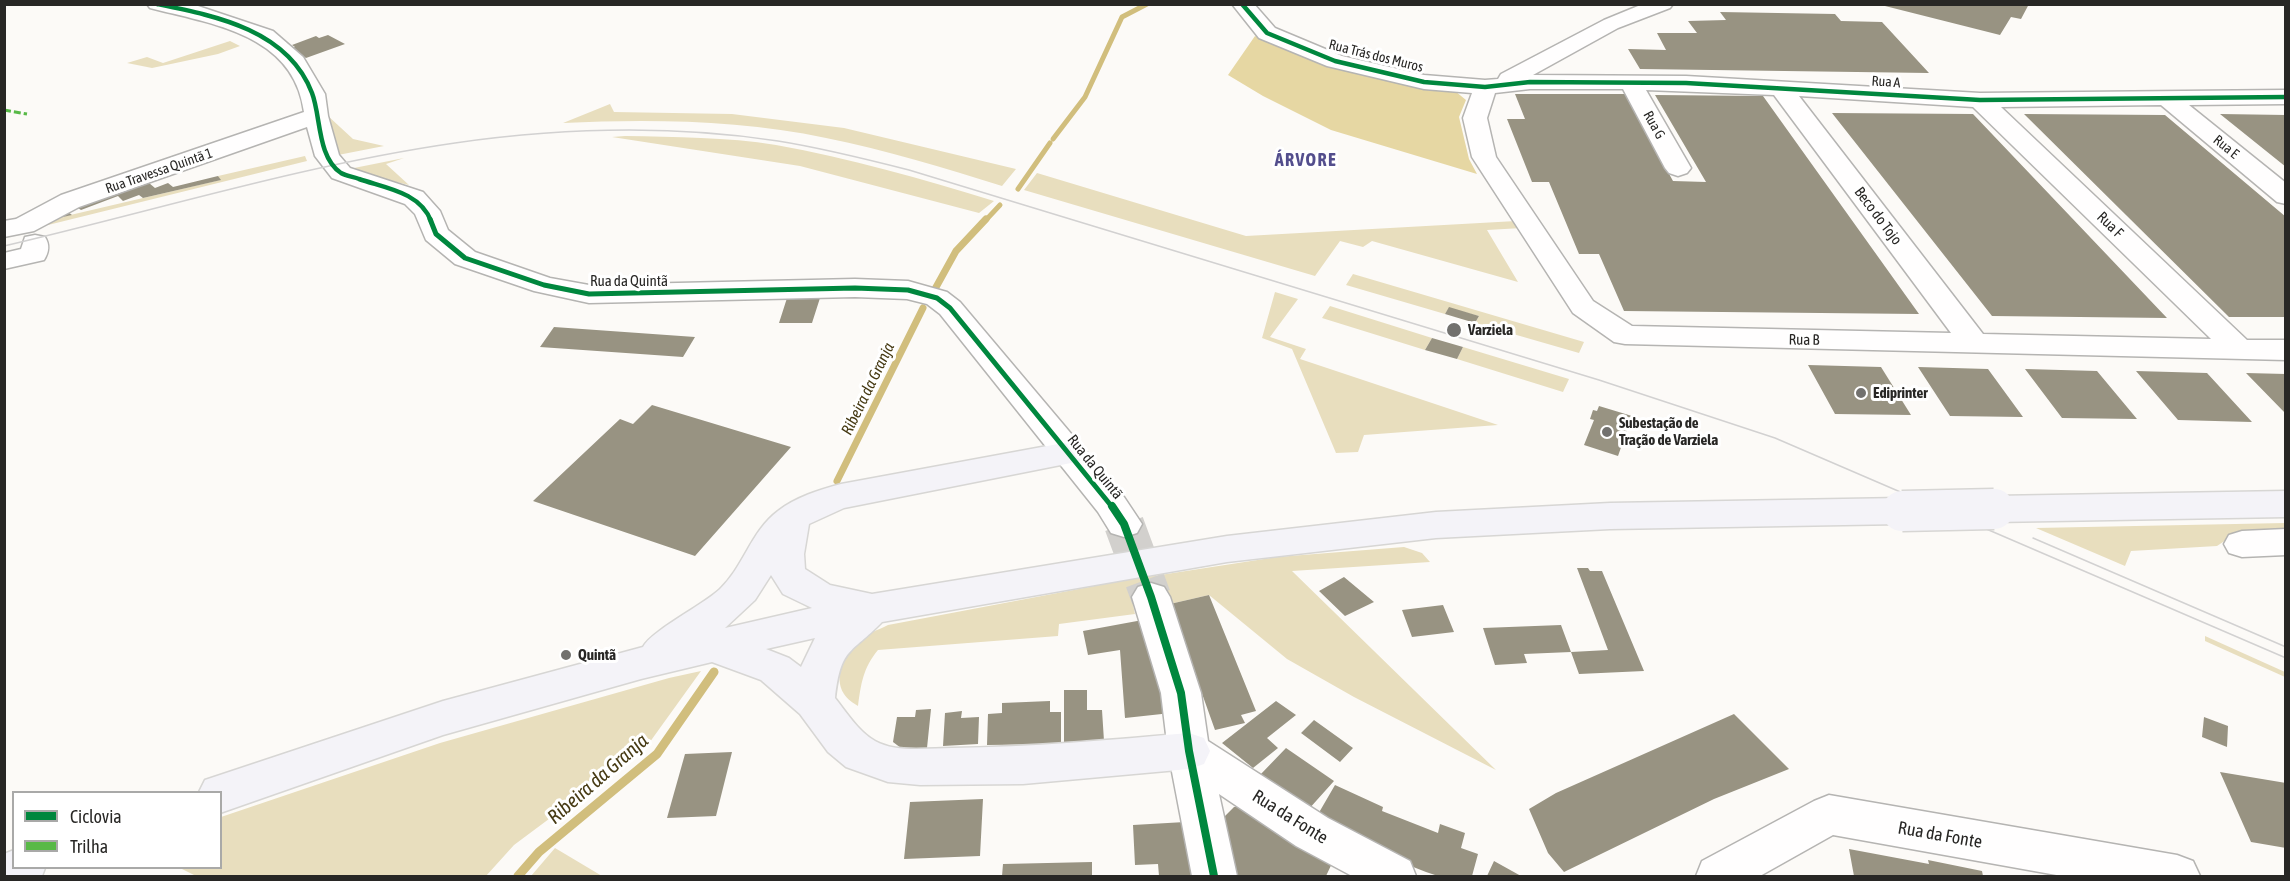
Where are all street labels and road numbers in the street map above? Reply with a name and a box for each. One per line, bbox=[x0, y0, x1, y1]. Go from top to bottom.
street label: Rua Trás dos Muros bbox=[1327, 36, 1425, 76]
street label: Rua A bbox=[1871, 73, 1901, 91]
street label: Rua G bbox=[1639, 108, 1669, 142]
street label: Rua E bbox=[2210, 132, 2242, 162]
street label: Rua Travessa Quintã 1 bbox=[103, 145, 215, 197]
street label: Beco do Tojo bbox=[1850, 183, 1906, 249]
street label: Rua F bbox=[2093, 208, 2127, 242]
street label: Rua da Quintã bbox=[590, 272, 668, 290]
street label: Rua B bbox=[1788, 331, 1820, 349]
street label: Rua da Quintã bbox=[1063, 431, 1127, 503]
street label: Rua da Fonte bbox=[1248, 785, 1332, 849]
street label: Rua da Fonte bbox=[1896, 817, 1984, 853]

